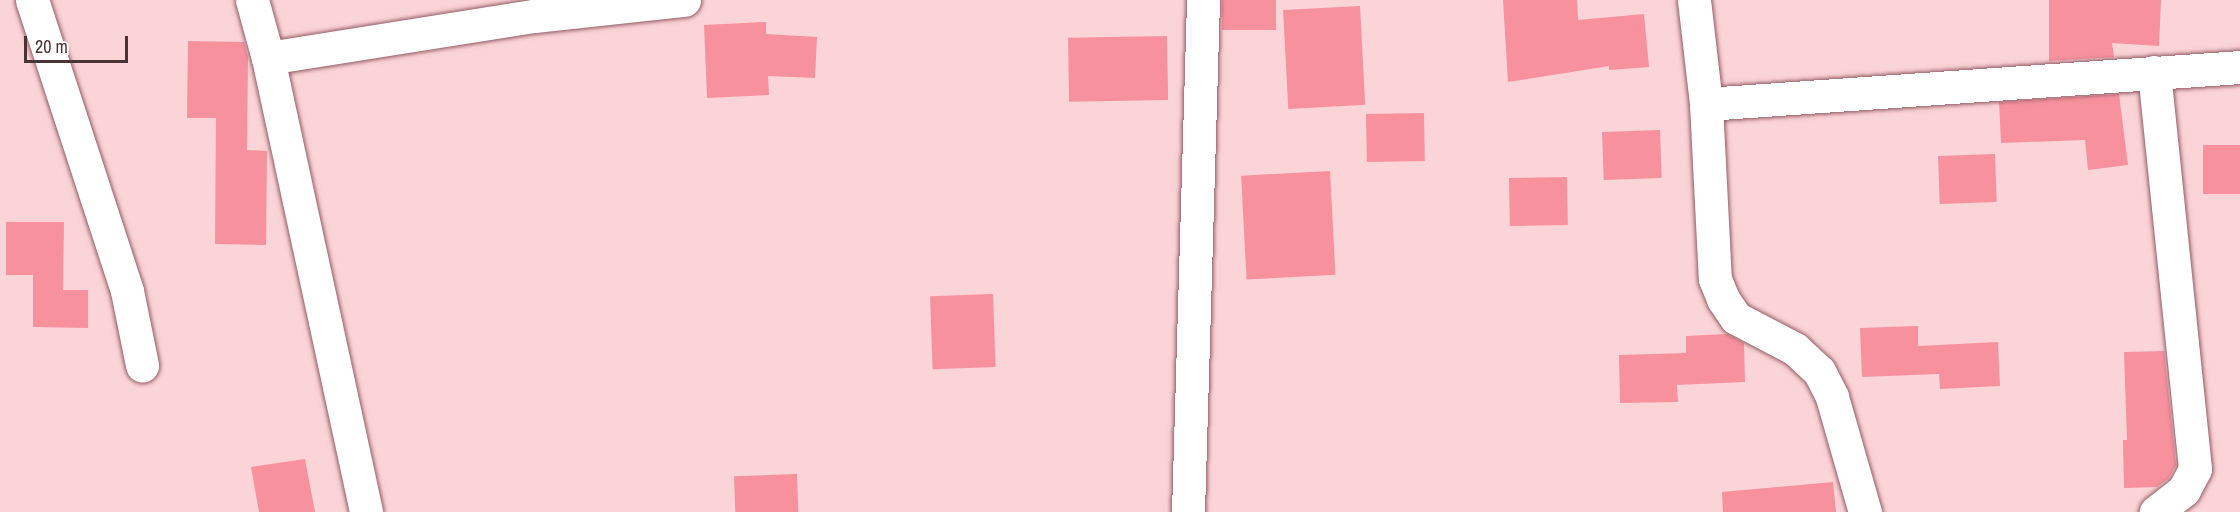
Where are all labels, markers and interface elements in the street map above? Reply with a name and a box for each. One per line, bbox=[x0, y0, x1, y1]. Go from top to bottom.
scale bar bbox=[27, 24, 130, 62]
text: 20 m bbox=[35, 34, 68, 59]

